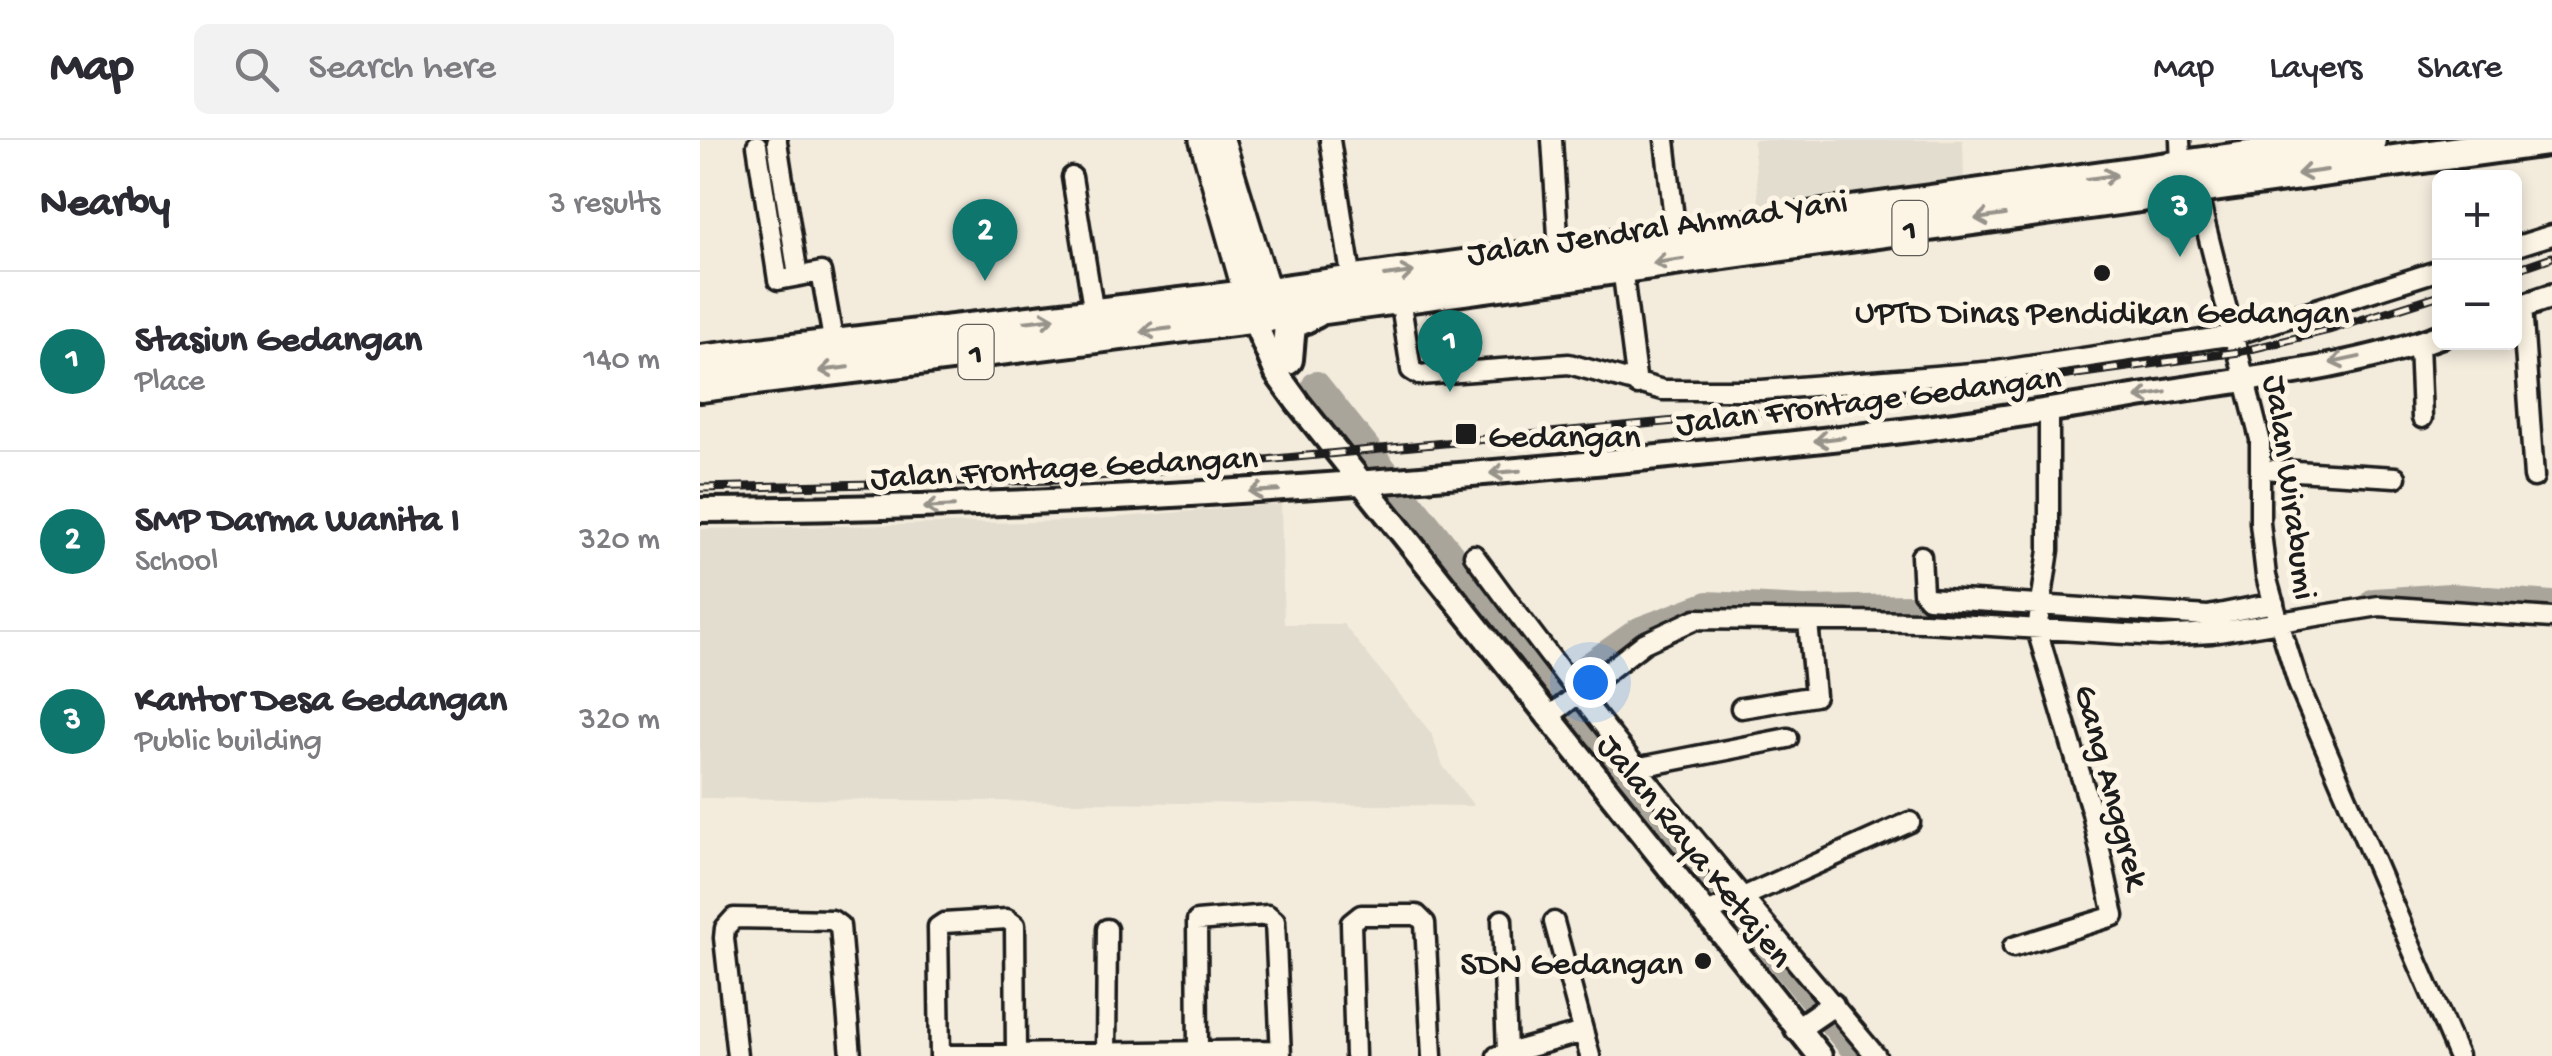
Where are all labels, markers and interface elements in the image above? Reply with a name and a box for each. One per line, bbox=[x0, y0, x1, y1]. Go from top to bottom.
search box bbox=[194, 24, 894, 114]
text: Map bbox=[50, 41, 134, 98]
icon: search bbox=[229, 42, 284, 97]
text: Search here bbox=[309, 47, 496, 91]
text: Map bbox=[2153, 49, 2214, 90]
text: Layers bbox=[2269, 49, 2362, 90]
text: Share bbox=[2417, 49, 2502, 90]
one-way arrow bbox=[2296, 164, 2328, 182]
one-way arrow bbox=[2086, 167, 2118, 186]
map controls bbox=[2432, 170, 2522, 350]
button: + bbox=[2432, 170, 2522, 260]
pin: 3 bbox=[2148, 174, 2212, 257]
text: Nearby bbox=[40, 181, 170, 230]
street label: Jalan Jendral Ahmad Yani bbox=[1465, 183, 1851, 277]
text: 3 results bbox=[549, 186, 660, 224]
pin: 2 bbox=[952, 198, 1018, 281]
road number: 1 bbox=[1892, 201, 1928, 255]
one-way arrow bbox=[1974, 208, 2006, 226]
one-way arrow bbox=[1652, 252, 1684, 271]
button: − bbox=[2432, 260, 2522, 350]
marker: UPTD Dinas Pendidikan Gedangan bbox=[2091, 262, 2113, 284]
one-way arrow bbox=[1383, 265, 1415, 283]
place label: UPTD Dinas Pendidikan Gedangan bbox=[1855, 295, 2350, 336]
one-way arrow bbox=[1023, 310, 1056, 329]
pin: 1 bbox=[1418, 310, 1482, 392]
text: Stasiun Gedangan bbox=[135, 320, 422, 364]
one-way arrow bbox=[1141, 321, 1173, 340]
road number: 1 bbox=[958, 325, 994, 379]
text: 1 bbox=[66, 342, 79, 380]
text: 140 m bbox=[583, 342, 660, 380]
one-way arrow bbox=[2330, 351, 2362, 370]
street label: Jalan Frontage Gedangan bbox=[1674, 359, 2064, 447]
one-way arrow bbox=[818, 361, 850, 379]
text: Place bbox=[135, 364, 205, 402]
street label: Jalan Wirabumi bbox=[2251, 373, 2324, 603]
one-way arrow bbox=[2135, 387, 2167, 406]
place label: Gedangan bbox=[1488, 419, 1641, 460]
marker: Gedangan bbox=[1453, 421, 1479, 447]
one-way arrow bbox=[1813, 430, 1845, 449]
street label: Jalan Frontage Gedangan bbox=[870, 440, 1259, 501]
one-way arrow bbox=[1490, 462, 1522, 481]
one-way arrow bbox=[1248, 481, 1281, 500]
one-way arrow bbox=[924, 498, 956, 517]
text: SMP Darma Wanita I bbox=[135, 500, 460, 544]
text: 2 bbox=[65, 522, 80, 560]
text: 320 m bbox=[579, 522, 660, 560]
text: School bbox=[135, 544, 218, 582]
your location bbox=[1565, 657, 1616, 708]
text: Kantor Desa Gedangan bbox=[135, 680, 507, 724]
street label: Gang Anggrek bbox=[2062, 681, 2156, 897]
text: 3 bbox=[64, 702, 81, 740]
text: 320 m bbox=[579, 702, 660, 740]
text: Public building bbox=[135, 724, 322, 762]
street label: Jalan Raya Ketajen bbox=[1586, 727, 1800, 978]
place label: SDN Gedangan bbox=[1460, 946, 1683, 987]
marker: SDN Gedangan bbox=[1692, 950, 1714, 972]

